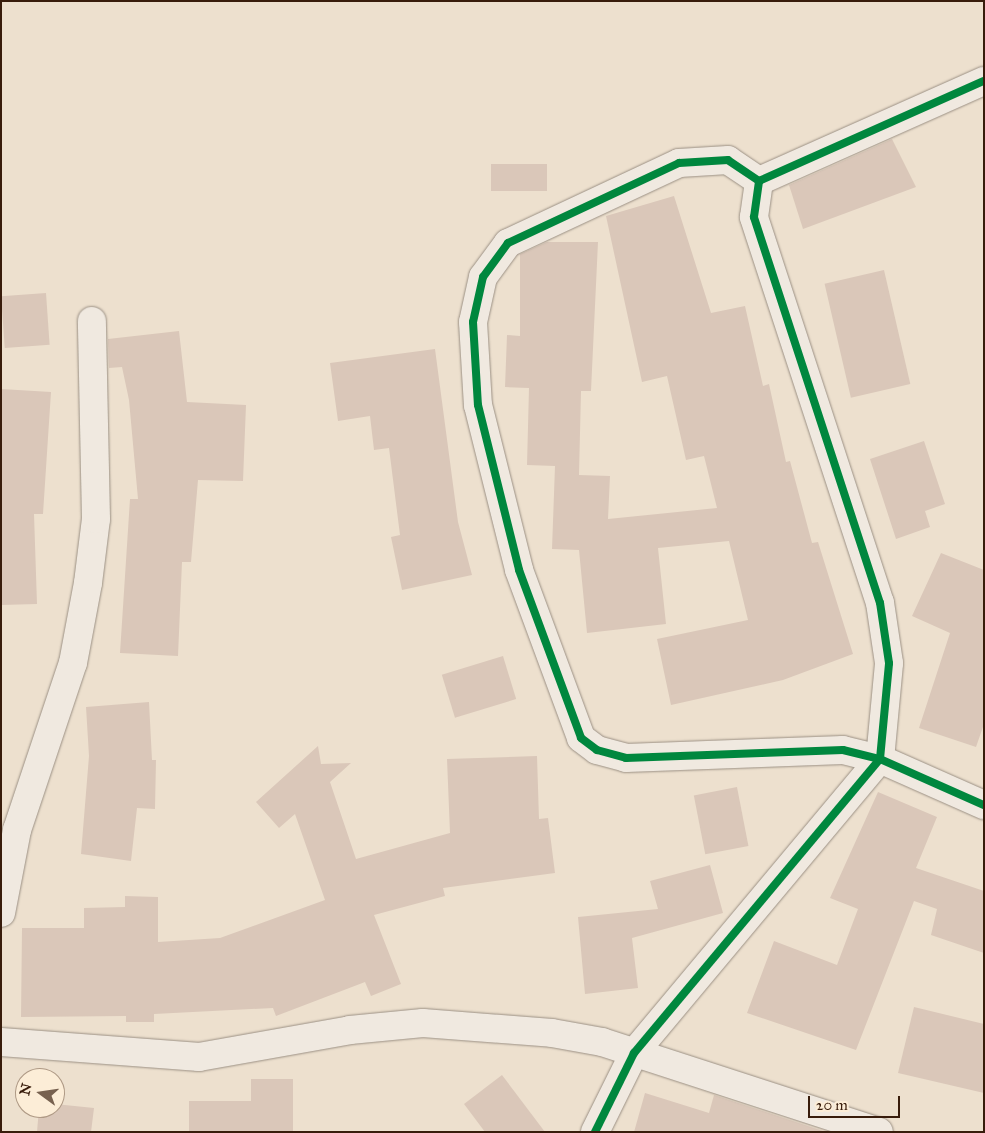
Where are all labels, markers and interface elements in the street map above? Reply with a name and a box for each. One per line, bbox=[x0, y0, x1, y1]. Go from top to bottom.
north arrow bbox=[15, 1068, 65, 1118]
text: N bbox=[16, 1082, 36, 1097]
scale bar bbox=[810, 1086, 902, 1118]
text: 20 m bbox=[816, 1096, 848, 1114]

